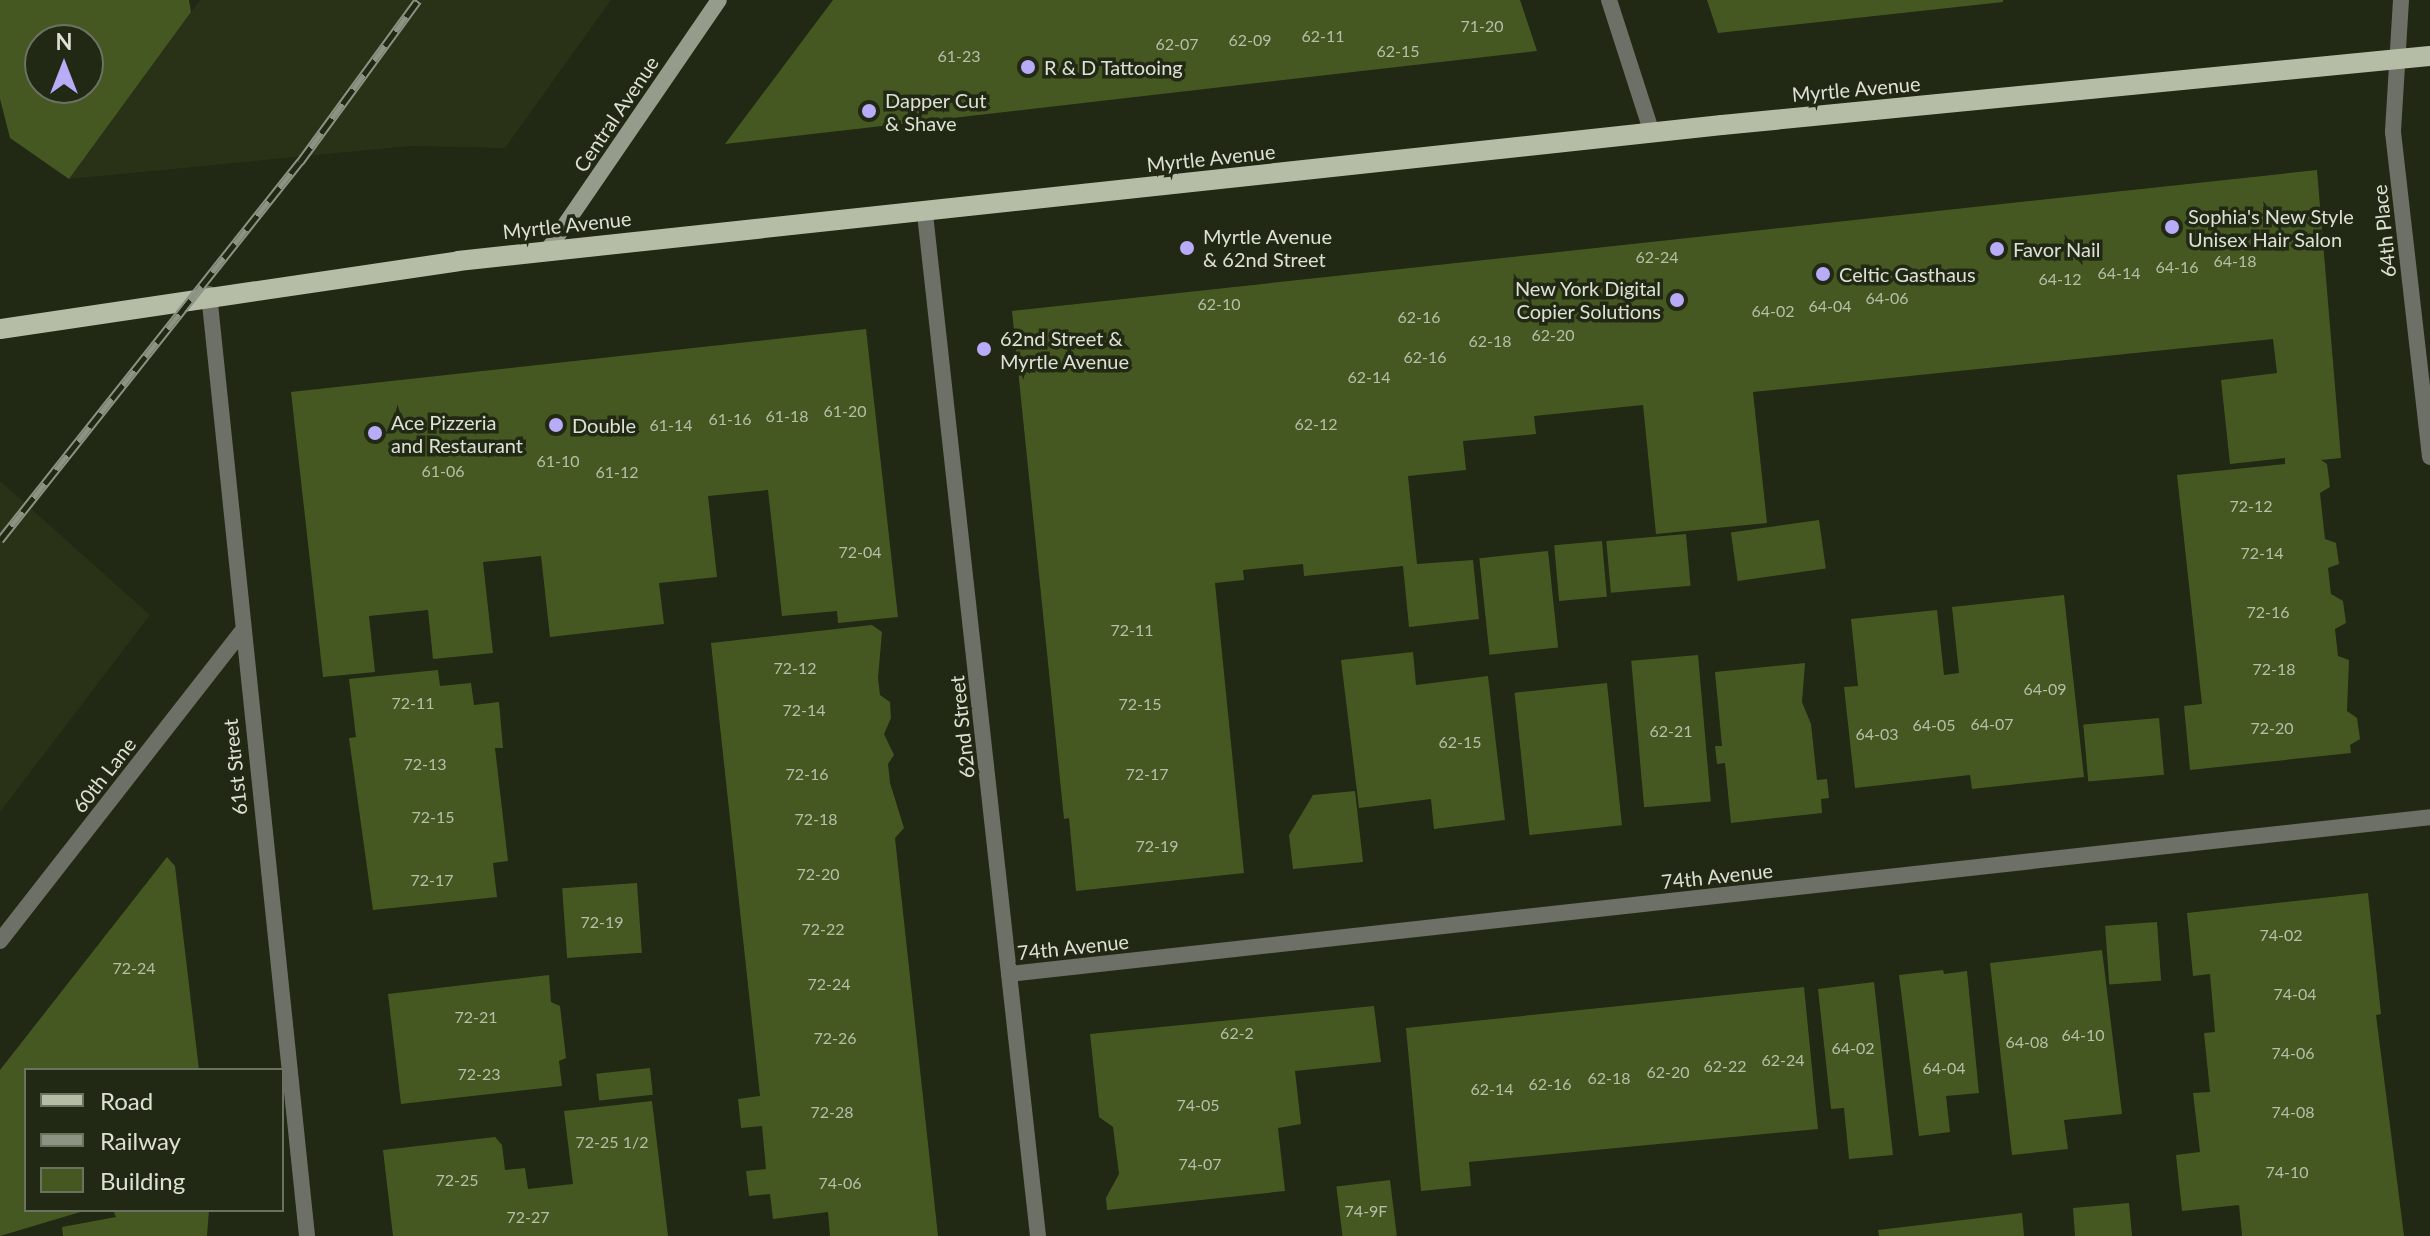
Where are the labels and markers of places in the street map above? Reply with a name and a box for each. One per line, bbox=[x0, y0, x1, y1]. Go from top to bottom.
place label: R & D Tattooing bbox=[1044, 55, 1183, 79]
marker: R & D Tattooing bbox=[1019, 58, 1037, 76]
place label: Dapper Cut & Shave bbox=[885, 88, 987, 135]
marker: Dapper Cut & Shave bbox=[860, 102, 878, 120]
place label: Sophia's New Style Unisex Hair Salon bbox=[2188, 204, 2354, 251]
marker: Sophia's New Style Unisex Hair Salon bbox=[2163, 218, 2181, 236]
place label: Myrtle Avenue & 62nd Street bbox=[1203, 224, 1333, 271]
place label: Favor Nail bbox=[2013, 237, 2101, 261]
marker: Myrtle Avenue & 62nd Street bbox=[1178, 239, 1196, 257]
marker: Favor Nail bbox=[1988, 240, 2006, 258]
place label: Celtic Gasthaus bbox=[1839, 262, 1976, 286]
marker: Celtic Gasthaus bbox=[1814, 265, 1832, 283]
place label: New York Digital Copier Solutions bbox=[1514, 276, 1661, 323]
marker: New York Digital Copier Solutions bbox=[1668, 291, 1686, 309]
place label: 62nd Street & Myrtle Avenue bbox=[1000, 326, 1130, 373]
marker: 62nd Street & Myrtle Avenue bbox=[975, 340, 993, 358]
place label: Ace Pizzeria and Restaurant bbox=[391, 410, 523, 457]
place label: Double bbox=[572, 413, 636, 437]
marker: Double bbox=[547, 416, 565, 434]
marker: Ace Pizzeria and Restaurant bbox=[366, 424, 384, 442]

